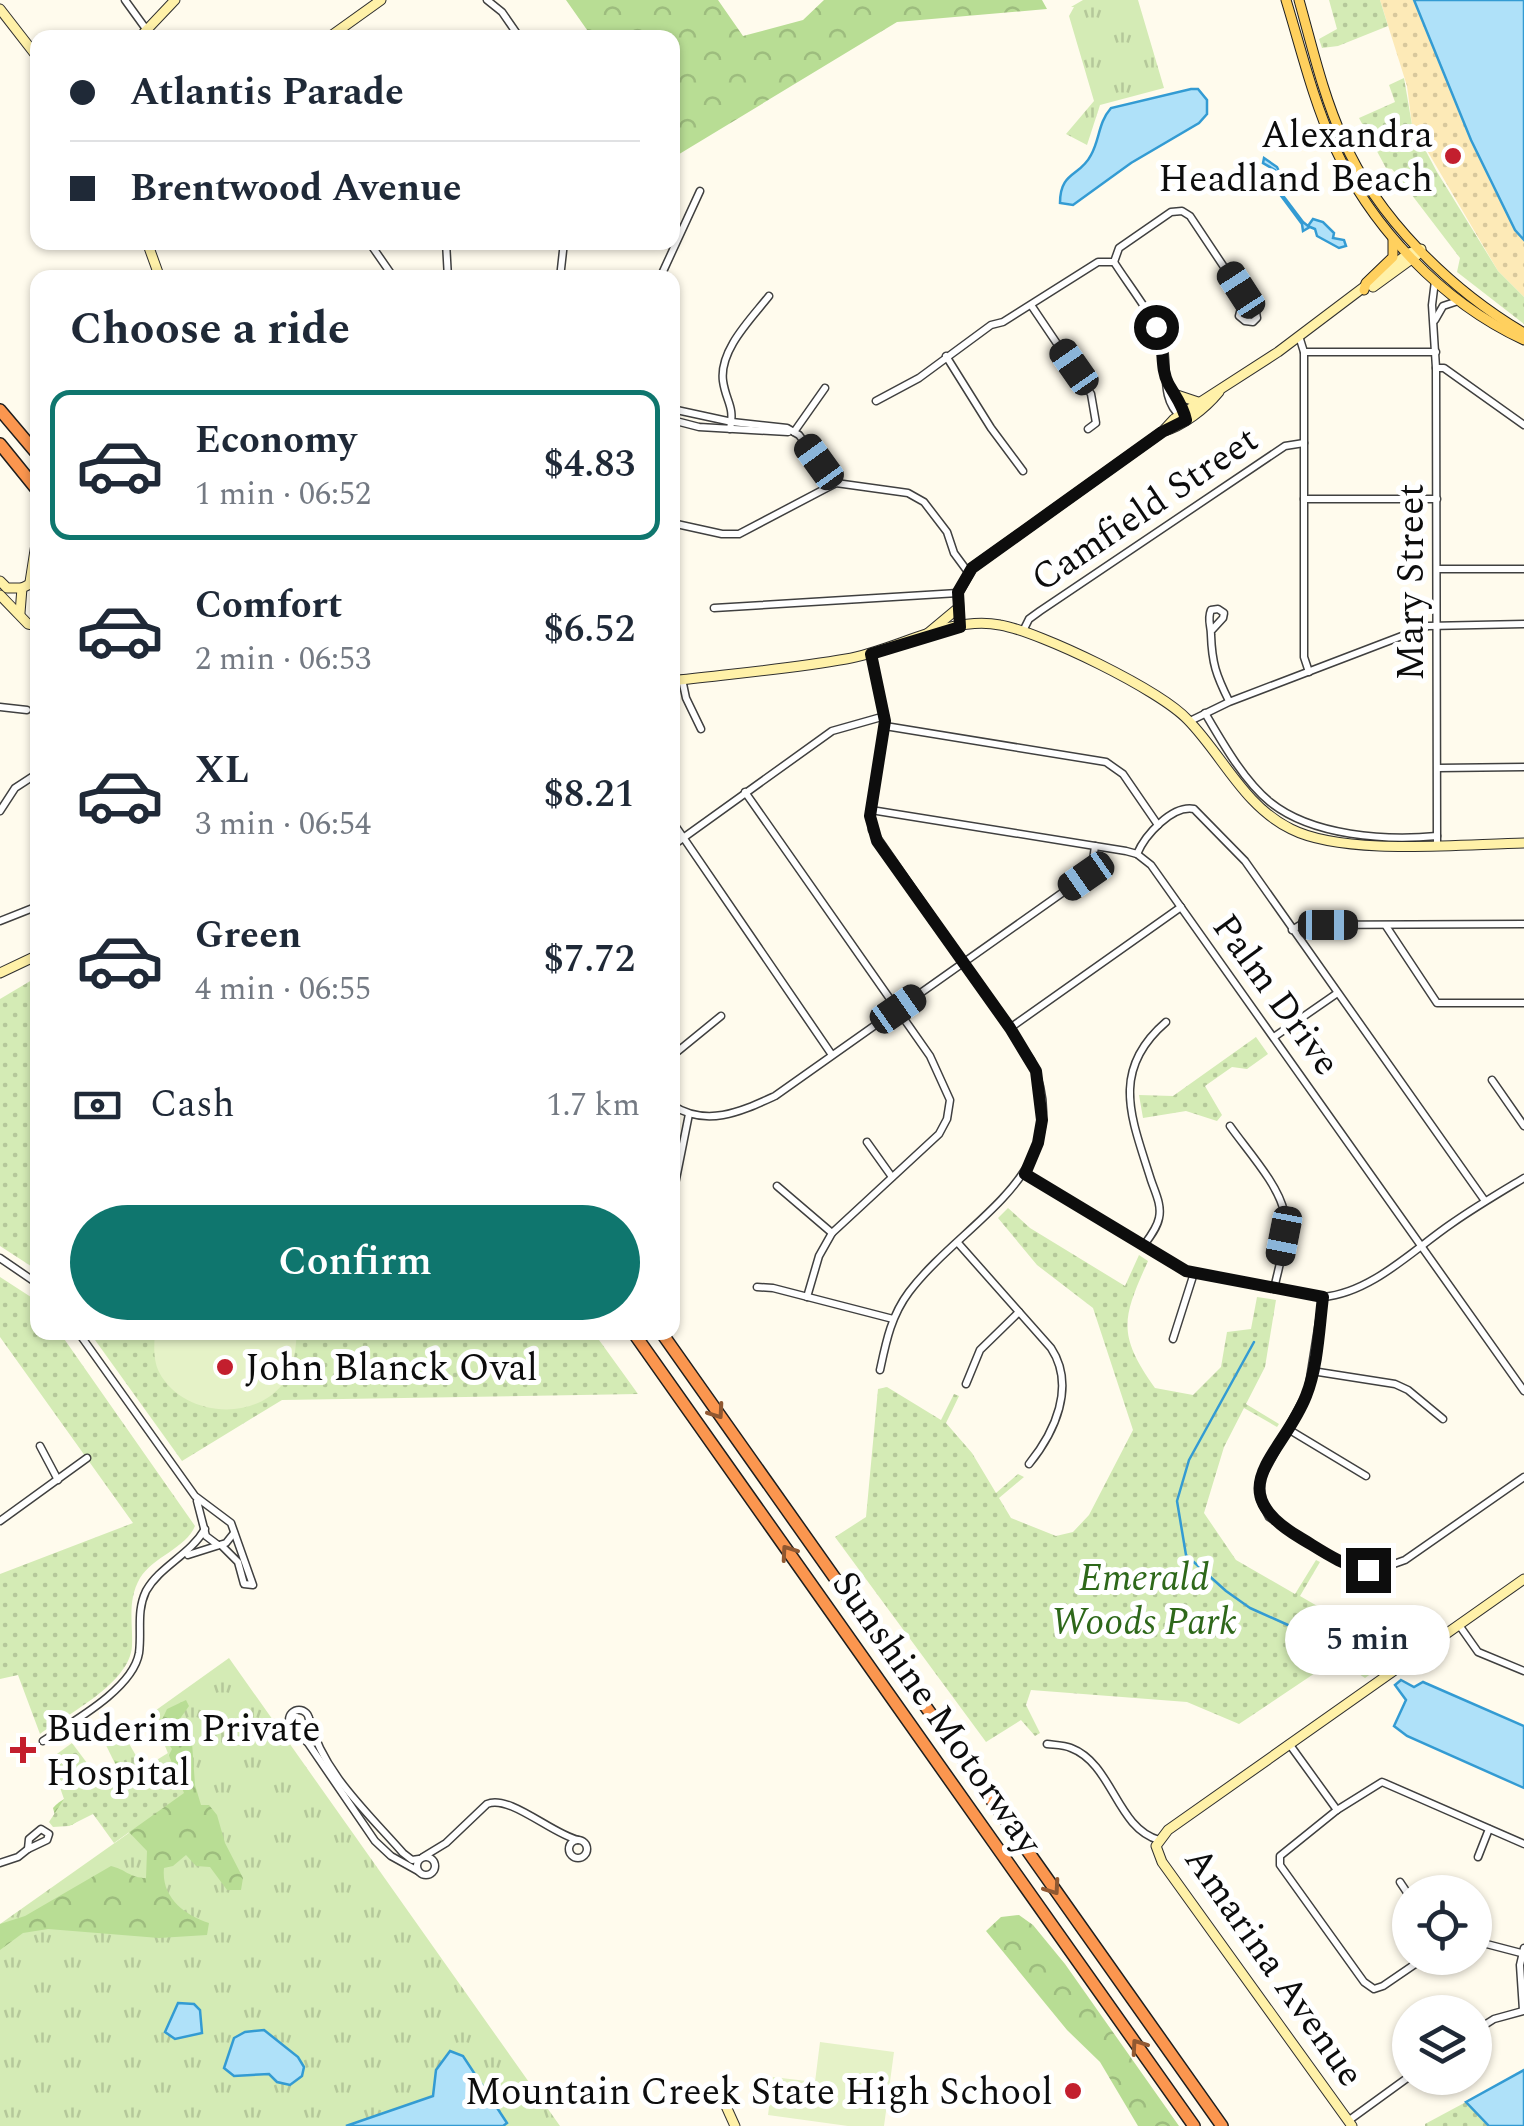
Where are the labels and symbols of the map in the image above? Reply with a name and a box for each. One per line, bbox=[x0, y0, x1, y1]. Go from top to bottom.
place label: Alexandra Headland Beach bbox=[1158, 107, 1433, 209]
marker: Alexandra Headland Beach bbox=[1442, 145, 1464, 167]
car bbox=[1212, 257, 1270, 323]
route start bbox=[1134, 305, 1179, 350]
car bbox=[1045, 334, 1103, 400]
street label: Camfield Street bbox=[1020, 412, 1271, 607]
car bbox=[789, 429, 849, 495]
street label: Mary Street bbox=[1383, 483, 1441, 681]
car bbox=[1053, 847, 1119, 905]
street label: Palm Drive bbox=[1197, 902, 1354, 1088]
car bbox=[1298, 910, 1358, 940]
car bbox=[865, 980, 931, 1038]
car bbox=[1264, 1204, 1304, 1268]
place label: John Blanck Oval bbox=[245, 1340, 538, 1398]
marker: John Blanck Oval bbox=[214, 1356, 236, 1378]
one-way arrow bbox=[705, 1401, 723, 1419]
one-way arrow bbox=[782, 1545, 800, 1564]
route end bbox=[1346, 1548, 1391, 1593]
park label: Emerald Woods Park bbox=[1051, 1550, 1237, 1652]
street label: Sunshine Motorway bbox=[816, 1559, 1057, 1868]
callout: 5 min bbox=[1286, 1605, 1450, 1675]
place label: Buderim Private Hospital bbox=[46, 1701, 321, 1803]
marker: Buderim Private Hospital bbox=[10, 1737, 36, 1763]
street label: Amarina Avenue bbox=[1169, 1835, 1378, 2099]
one-way arrow bbox=[1041, 1877, 1059, 1895]
one-way arrow bbox=[1131, 2039, 1150, 2058]
place label: Mountain Creek State High School bbox=[465, 2064, 1053, 2122]
marker: Mountain Creek State High School bbox=[1062, 2080, 1084, 2102]

